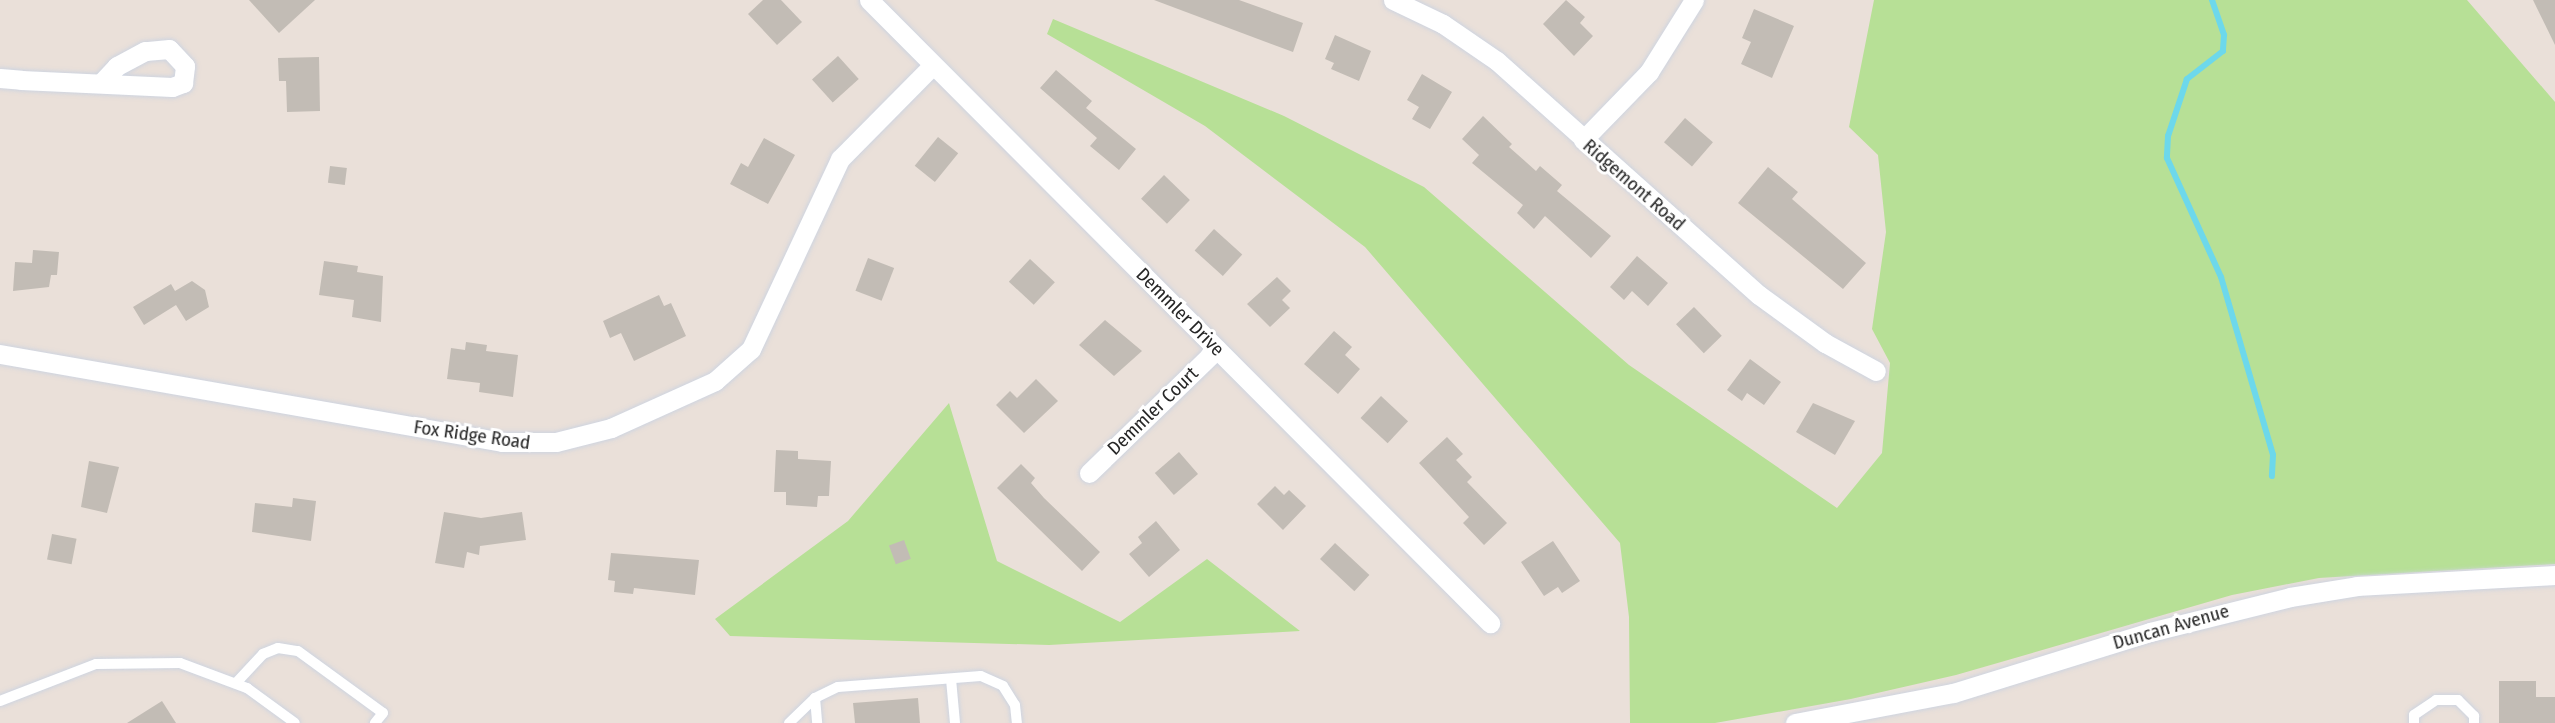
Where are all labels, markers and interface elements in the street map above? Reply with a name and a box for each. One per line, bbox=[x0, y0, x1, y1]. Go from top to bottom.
street label: Ridgemont Road bbox=[1578, 134, 1690, 236]
street label: Demmler Drive bbox=[1131, 263, 1229, 361]
street label: Demmler Court bbox=[1103, 362, 1203, 460]
street label: Fox Ridge Road bbox=[412, 416, 532, 454]
street label: Duncan Avenue bbox=[2110, 600, 2232, 654]

